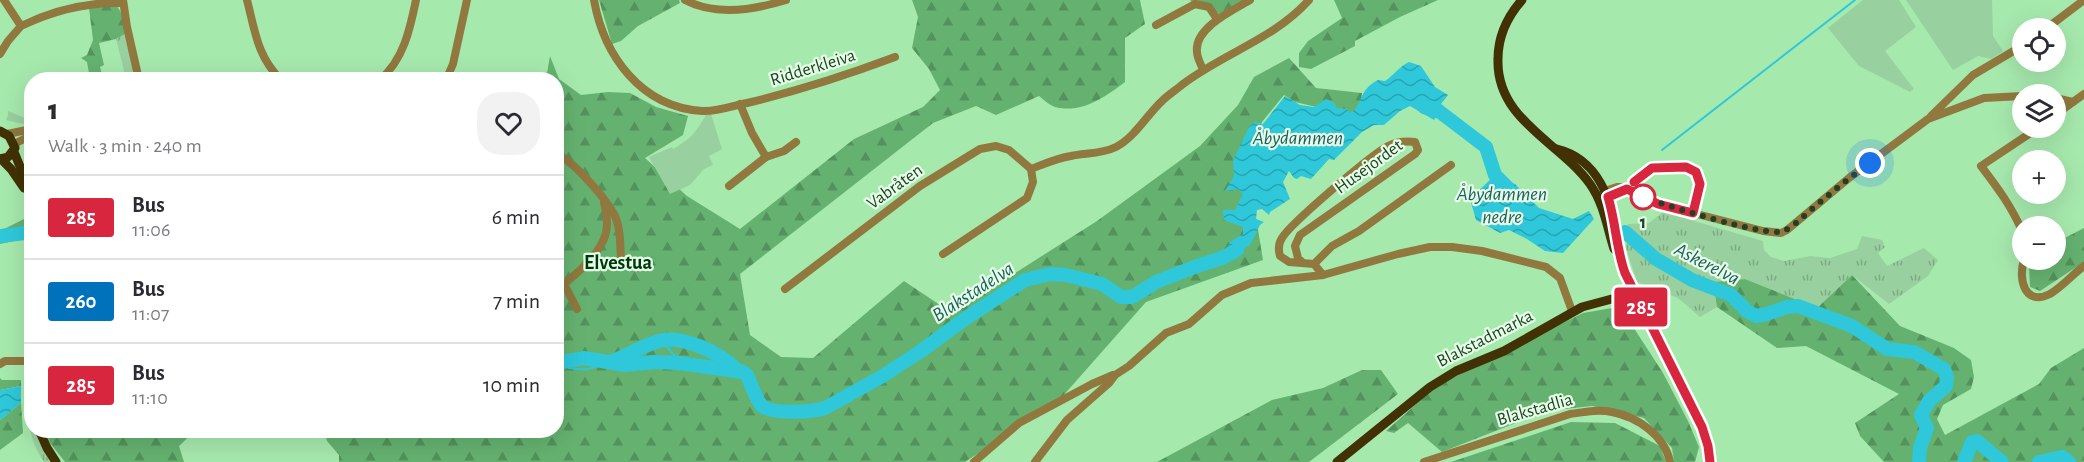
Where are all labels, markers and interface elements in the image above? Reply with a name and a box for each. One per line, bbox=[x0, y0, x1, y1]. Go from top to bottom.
map controls bbox=[2012, 18, 2066, 270]
button: locate bbox=[2012, 18, 2066, 72]
street label: Ridderkleiva bbox=[768, 47, 858, 89]
button: layers bbox=[2012, 84, 2066, 138]
button: heart bbox=[477, 92, 540, 155]
text: 1 bbox=[48, 97, 58, 125]
water label: Åbydammen bbox=[1252, 127, 1343, 148]
text: Walk · 3 min · 240 m bbox=[48, 136, 202, 156]
street label: Husejordet bbox=[1332, 136, 1406, 197]
your location bbox=[1855, 148, 1885, 178]
button: + bbox=[2012, 150, 2066, 204]
street label: Vabråten bbox=[864, 161, 926, 213]
water label: Åbydammen nedre bbox=[1456, 183, 1547, 227]
marker: 1 bbox=[1630, 184, 1656, 210]
text: Bus bbox=[132, 194, 165, 216]
text: 6 min bbox=[492, 206, 540, 228]
text: 285 bbox=[66, 207, 96, 228]
place label: 1 bbox=[1640, 214, 1646, 232]
button: − bbox=[2012, 216, 2066, 270]
text: 11:06 bbox=[132, 220, 170, 240]
water label: Askerelva bbox=[1671, 239, 1743, 289]
district label: Elvestua bbox=[584, 253, 652, 273]
water label: Blakstadelva bbox=[929, 258, 1017, 326]
text: Bus bbox=[132, 278, 165, 300]
line badge: 285 bbox=[1606, 288, 1676, 326]
text: 7 min bbox=[493, 290, 540, 312]
text: 260 bbox=[66, 291, 96, 312]
text: 285 bbox=[1626, 297, 1656, 318]
text: 11:07 bbox=[132, 304, 169, 324]
street label: Blakstadmarka bbox=[1434, 307, 1536, 371]
text: Bus bbox=[132, 362, 165, 384]
text: 10 min bbox=[483, 374, 540, 396]
text: 285 bbox=[66, 375, 96, 396]
text: 11:10 bbox=[132, 388, 168, 408]
street label: Blakstadlia bbox=[1495, 391, 1575, 429]

